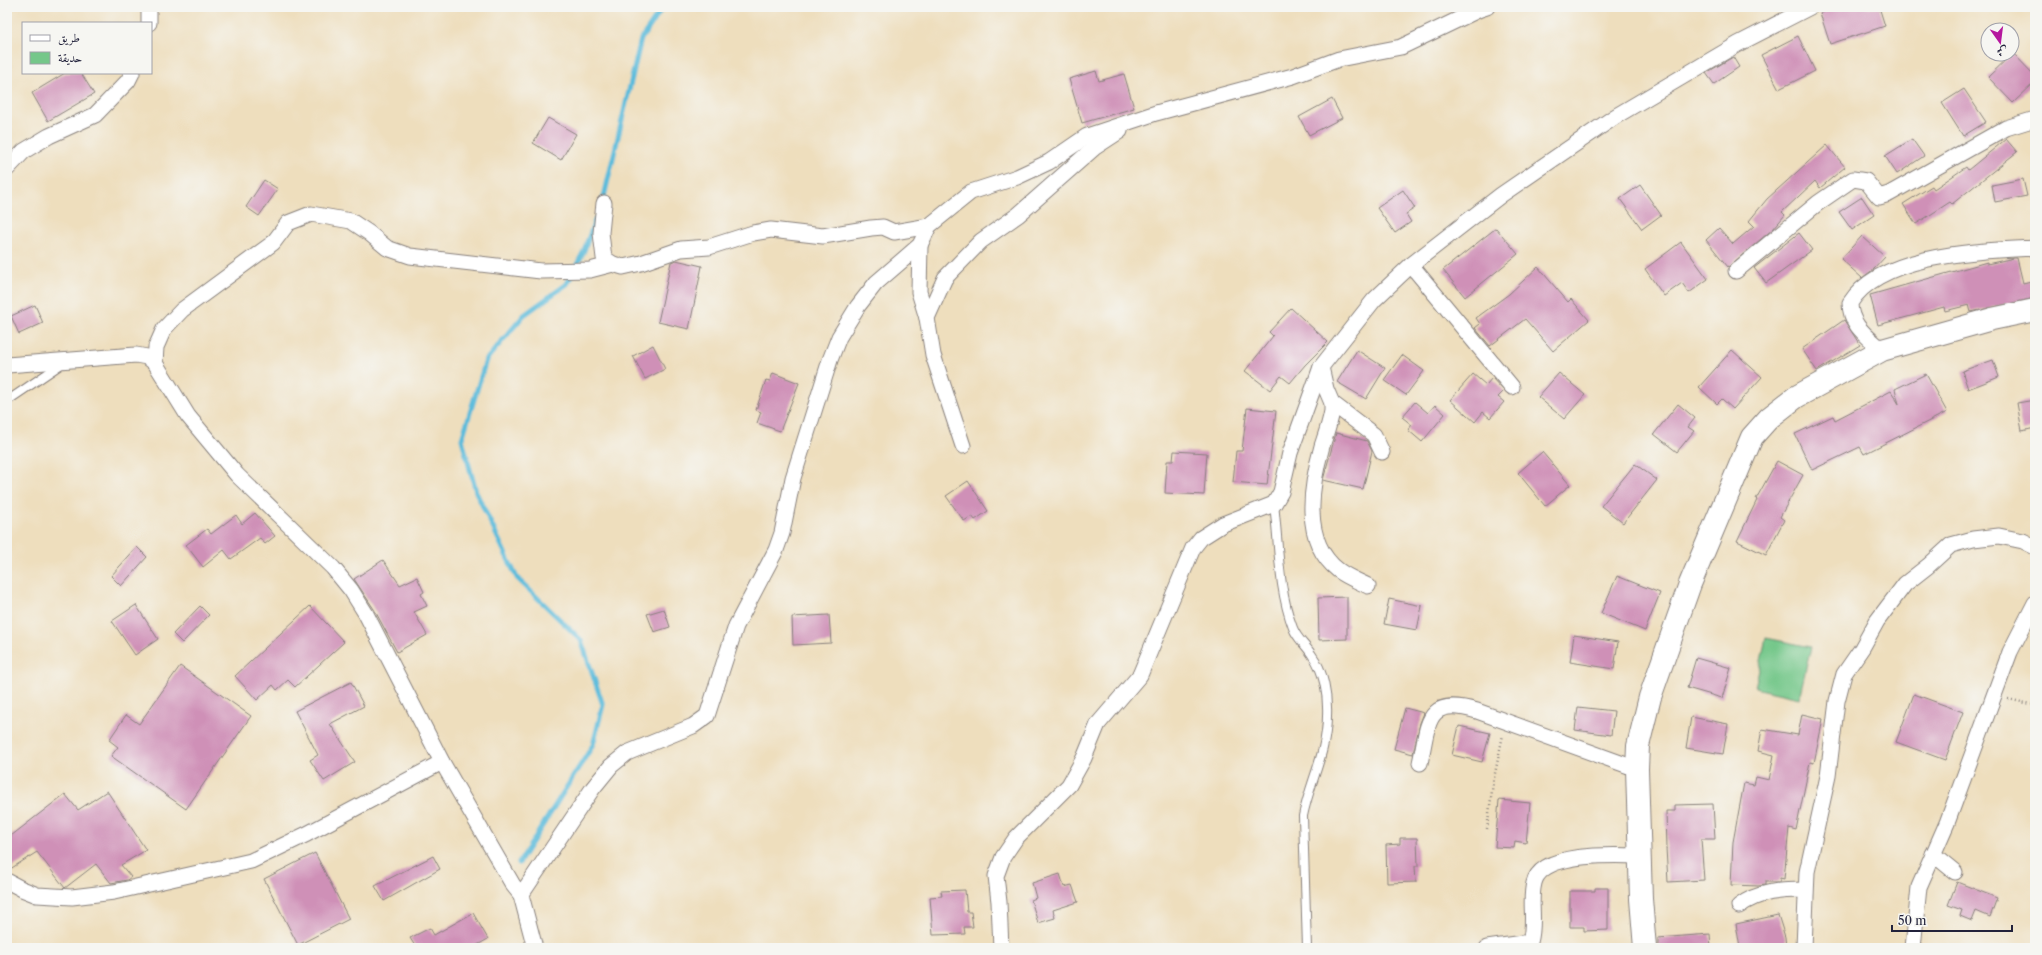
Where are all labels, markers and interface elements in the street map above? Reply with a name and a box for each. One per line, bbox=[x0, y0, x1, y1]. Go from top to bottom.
legend bbox=[22, 22, 152, 74]
north arrow bbox=[1980, 22, 2020, 62]
text: طريق bbox=[58, 30, 80, 46]
text: ش bbox=[1995, 44, 2009, 60]
text: حديقة bbox=[58, 50, 82, 66]
scale bar bbox=[1892, 907, 2012, 933]
text: 50 m bbox=[1898, 913, 1927, 928]

